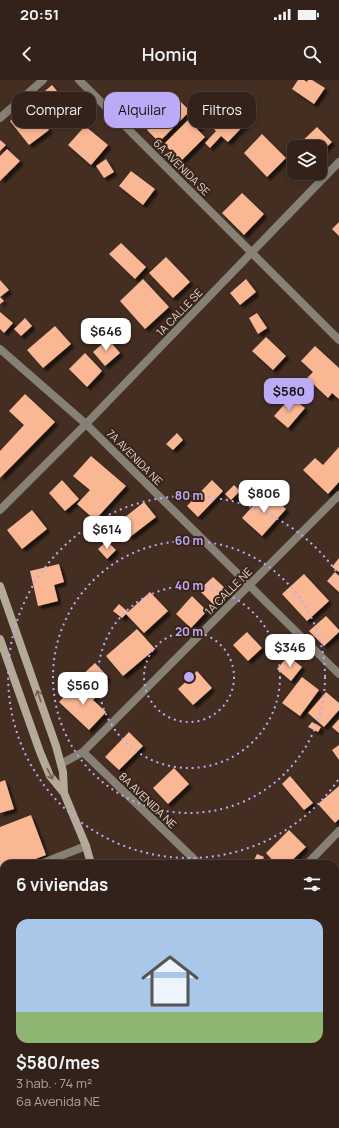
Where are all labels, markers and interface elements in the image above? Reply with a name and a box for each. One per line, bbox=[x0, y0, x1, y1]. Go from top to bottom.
text: 20:51 bbox=[20, 4, 59, 25]
text: Homiq bbox=[142, 42, 197, 66]
icon: back bbox=[16, 43, 38, 65]
icon: search bbox=[301, 43, 323, 65]
chip: Comprar bbox=[12, 92, 96, 128]
chip: Alquilar bbox=[104, 92, 180, 128]
chip: Filtros bbox=[188, 92, 256, 128]
street label: 6A AVENIDA SE bbox=[150, 135, 214, 199]
map controls bbox=[287, 140, 327, 180]
button: layers bbox=[287, 140, 327, 180]
street label: 1A CALLE SE bbox=[152, 285, 206, 339]
pin: $646 bbox=[82, 318, 130, 352]
text: $646 bbox=[90, 322, 122, 340]
pin: $580 bbox=[265, 378, 313, 412]
text: $580 bbox=[273, 382, 305, 400]
street label: 7A AVENIDA NE bbox=[104, 426, 166, 488]
pin: $806 bbox=[240, 480, 288, 514]
text: $806 bbox=[248, 484, 280, 502]
text: 80 m bbox=[175, 487, 203, 504]
pin: $614 bbox=[83, 516, 131, 550]
text: $614 bbox=[92, 520, 122, 538]
text: 60 m bbox=[175, 532, 203, 549]
street label: 1A CALLE NE bbox=[201, 564, 255, 618]
text: 40 m bbox=[175, 577, 203, 594]
text: 20 m bbox=[175, 623, 203, 640]
pin: $346 bbox=[266, 634, 314, 668]
text: $346 bbox=[274, 638, 306, 656]
centre of rings bbox=[182, 670, 196, 684]
pin: $560 bbox=[59, 672, 107, 706]
text: $560 bbox=[67, 676, 99, 694]
one-way arrow bbox=[34, 690, 42, 702]
one-way arrow bbox=[47, 768, 54, 780]
street label: 8A AVENIDA NE bbox=[116, 769, 180, 831]
text: 6 viviendas bbox=[16, 873, 108, 896]
icon: filters bbox=[301, 873, 323, 895]
icon: home bbox=[134, 945, 206, 1017]
text: $580/mes bbox=[16, 1051, 100, 1074]
text: 3 hab. · 74 m² bbox=[16, 1074, 92, 1092]
text: 6a Avenida NE bbox=[16, 1092, 100, 1110]

